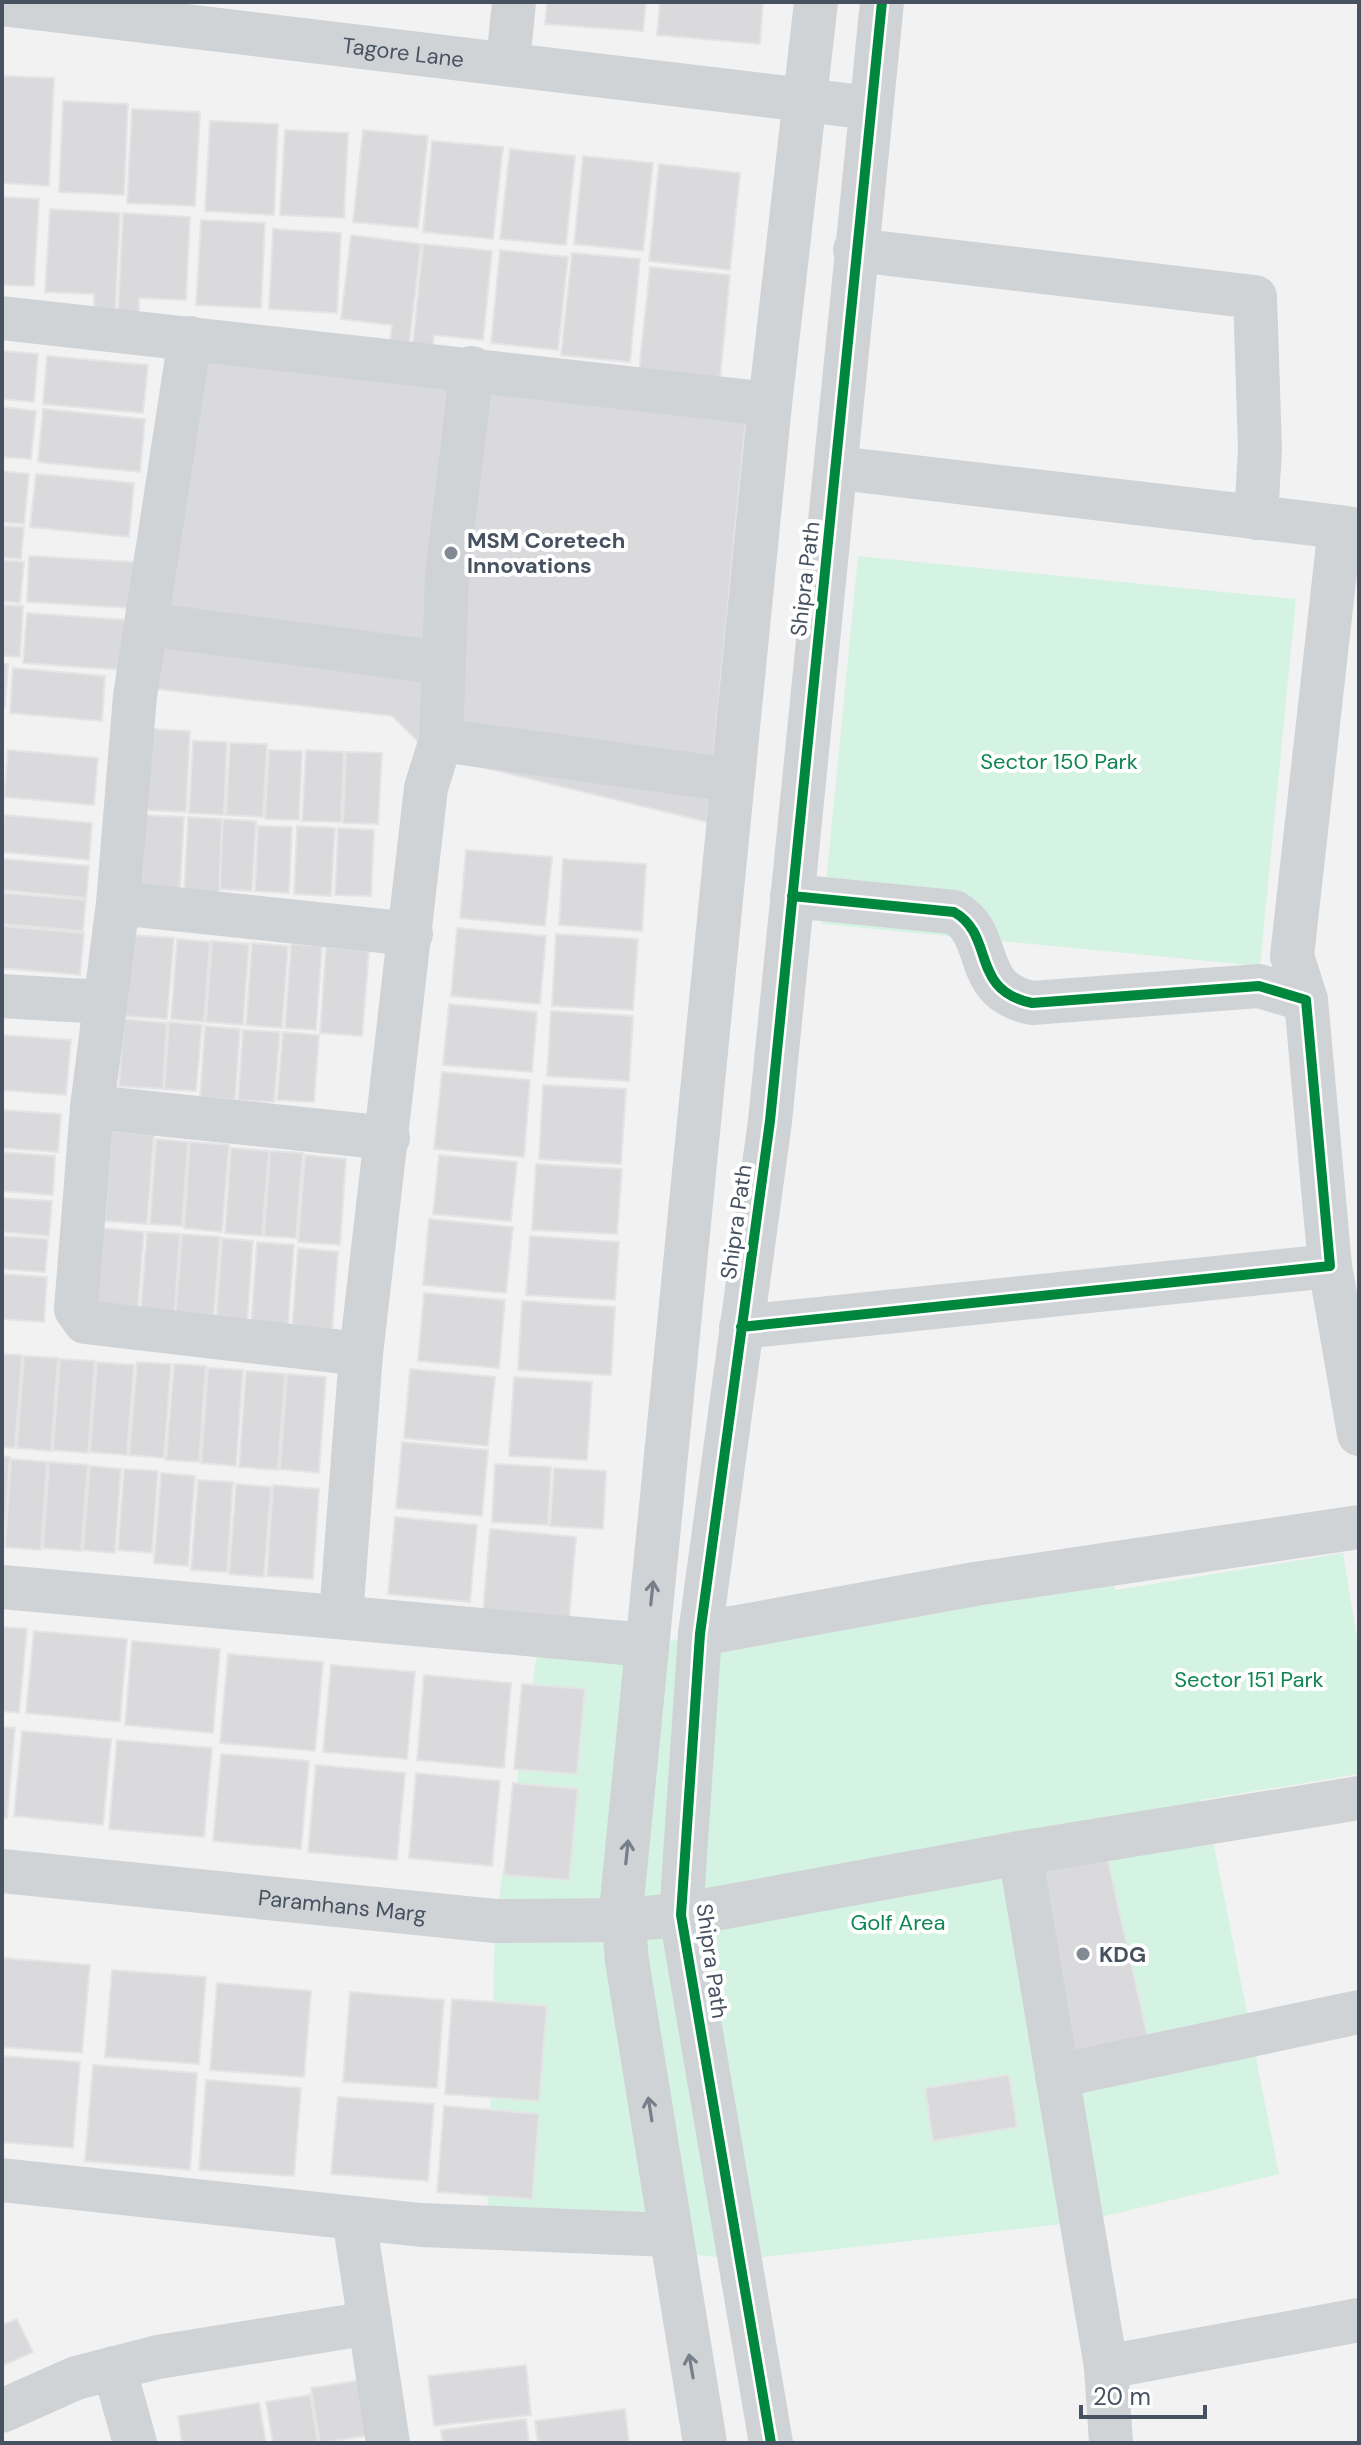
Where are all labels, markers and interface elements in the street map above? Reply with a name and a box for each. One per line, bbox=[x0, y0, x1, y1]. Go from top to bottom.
street label: Tagore Lane bbox=[341, 30, 466, 74]
street label: Shipra Path bbox=[784, 520, 826, 638]
place label: MSM Coretech Innovations bbox=[467, 526, 625, 580]
marker: MSM Coretech Innovations bbox=[442, 544, 460, 562]
park label: Sector 150 Park bbox=[980, 747, 1138, 776]
street label: Shipra Path bbox=[714, 1163, 758, 1281]
one-way arrow bbox=[645, 1580, 660, 1607]
park label: Sector 151 Park bbox=[1174, 1665, 1324, 1694]
one-way arrow bbox=[619, 1839, 634, 1866]
street label: Paramhans Marg bbox=[257, 1883, 428, 1928]
street label: Shipra Path bbox=[690, 1902, 734, 2020]
park label: Golf Area bbox=[851, 1908, 945, 1937]
place label: KDG bbox=[1099, 1940, 1146, 1969]
marker: KDG bbox=[1074, 1945, 1092, 1963]
one-way arrow bbox=[642, 2097, 657, 2123]
one-way arrow bbox=[683, 2354, 698, 2379]
scale bar bbox=[1081, 2369, 1205, 2419]
text: 20 m bbox=[1093, 2381, 1151, 2412]

